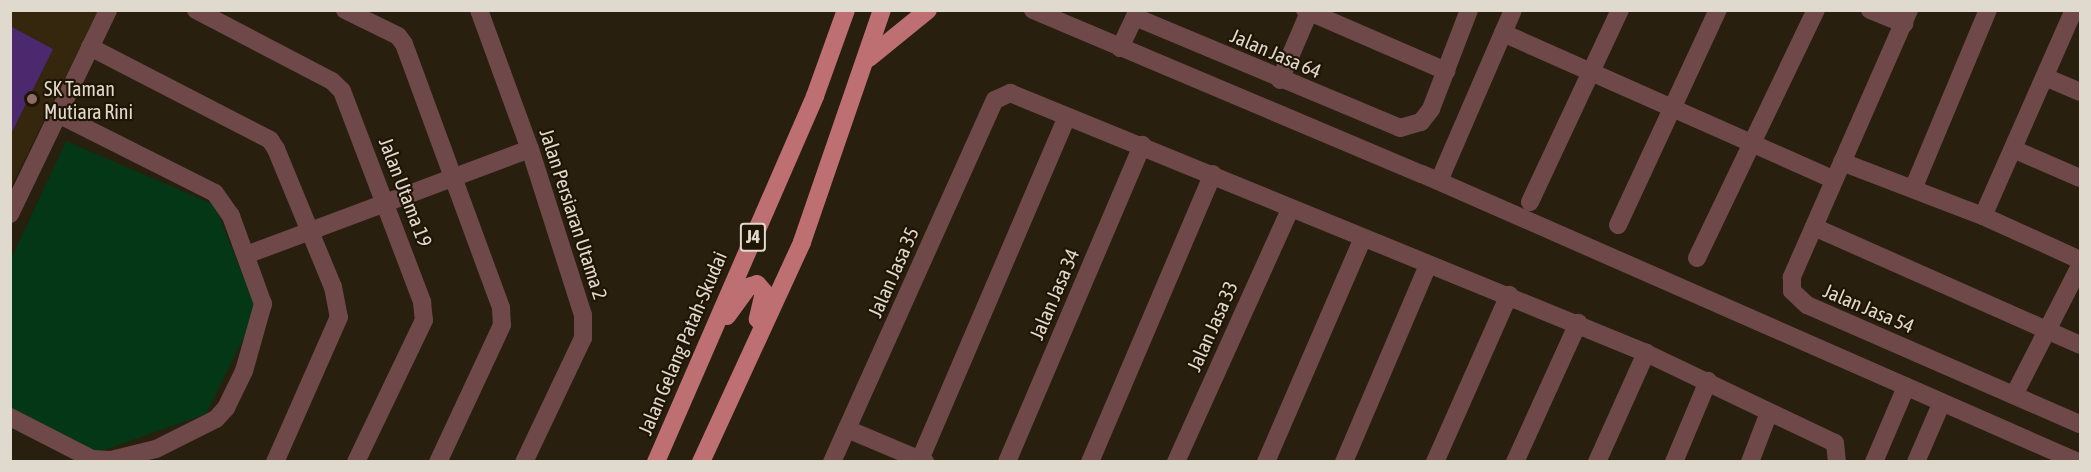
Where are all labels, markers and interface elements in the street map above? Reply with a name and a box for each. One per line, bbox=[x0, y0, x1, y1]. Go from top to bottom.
street label: Jalan Jasa 64 bbox=[1227, 23, 1325, 83]
place label: SK Taman Mutiara Rini bbox=[44, 76, 133, 123]
marker: SK Taman Mutiara Rini bbox=[25, 92, 39, 106]
street label: Jalan Persiaran Utama 2 bbox=[535, 126, 613, 302]
street label: Jalan Utama 19 bbox=[374, 134, 438, 250]
road number: J4 bbox=[740, 222, 766, 252]
street label: Jalan Jasa 35 bbox=[862, 223, 924, 321]
street label: Jalan Jasa 34 bbox=[1024, 245, 1084, 343]
street label: Jalan Gelang Patah-Skudai bbox=[633, 248, 731, 438]
street label: Jalan Jasa 33 bbox=[1181, 277, 1243, 375]
street label: Jalan Jasa 54 bbox=[1820, 278, 1918, 338]

